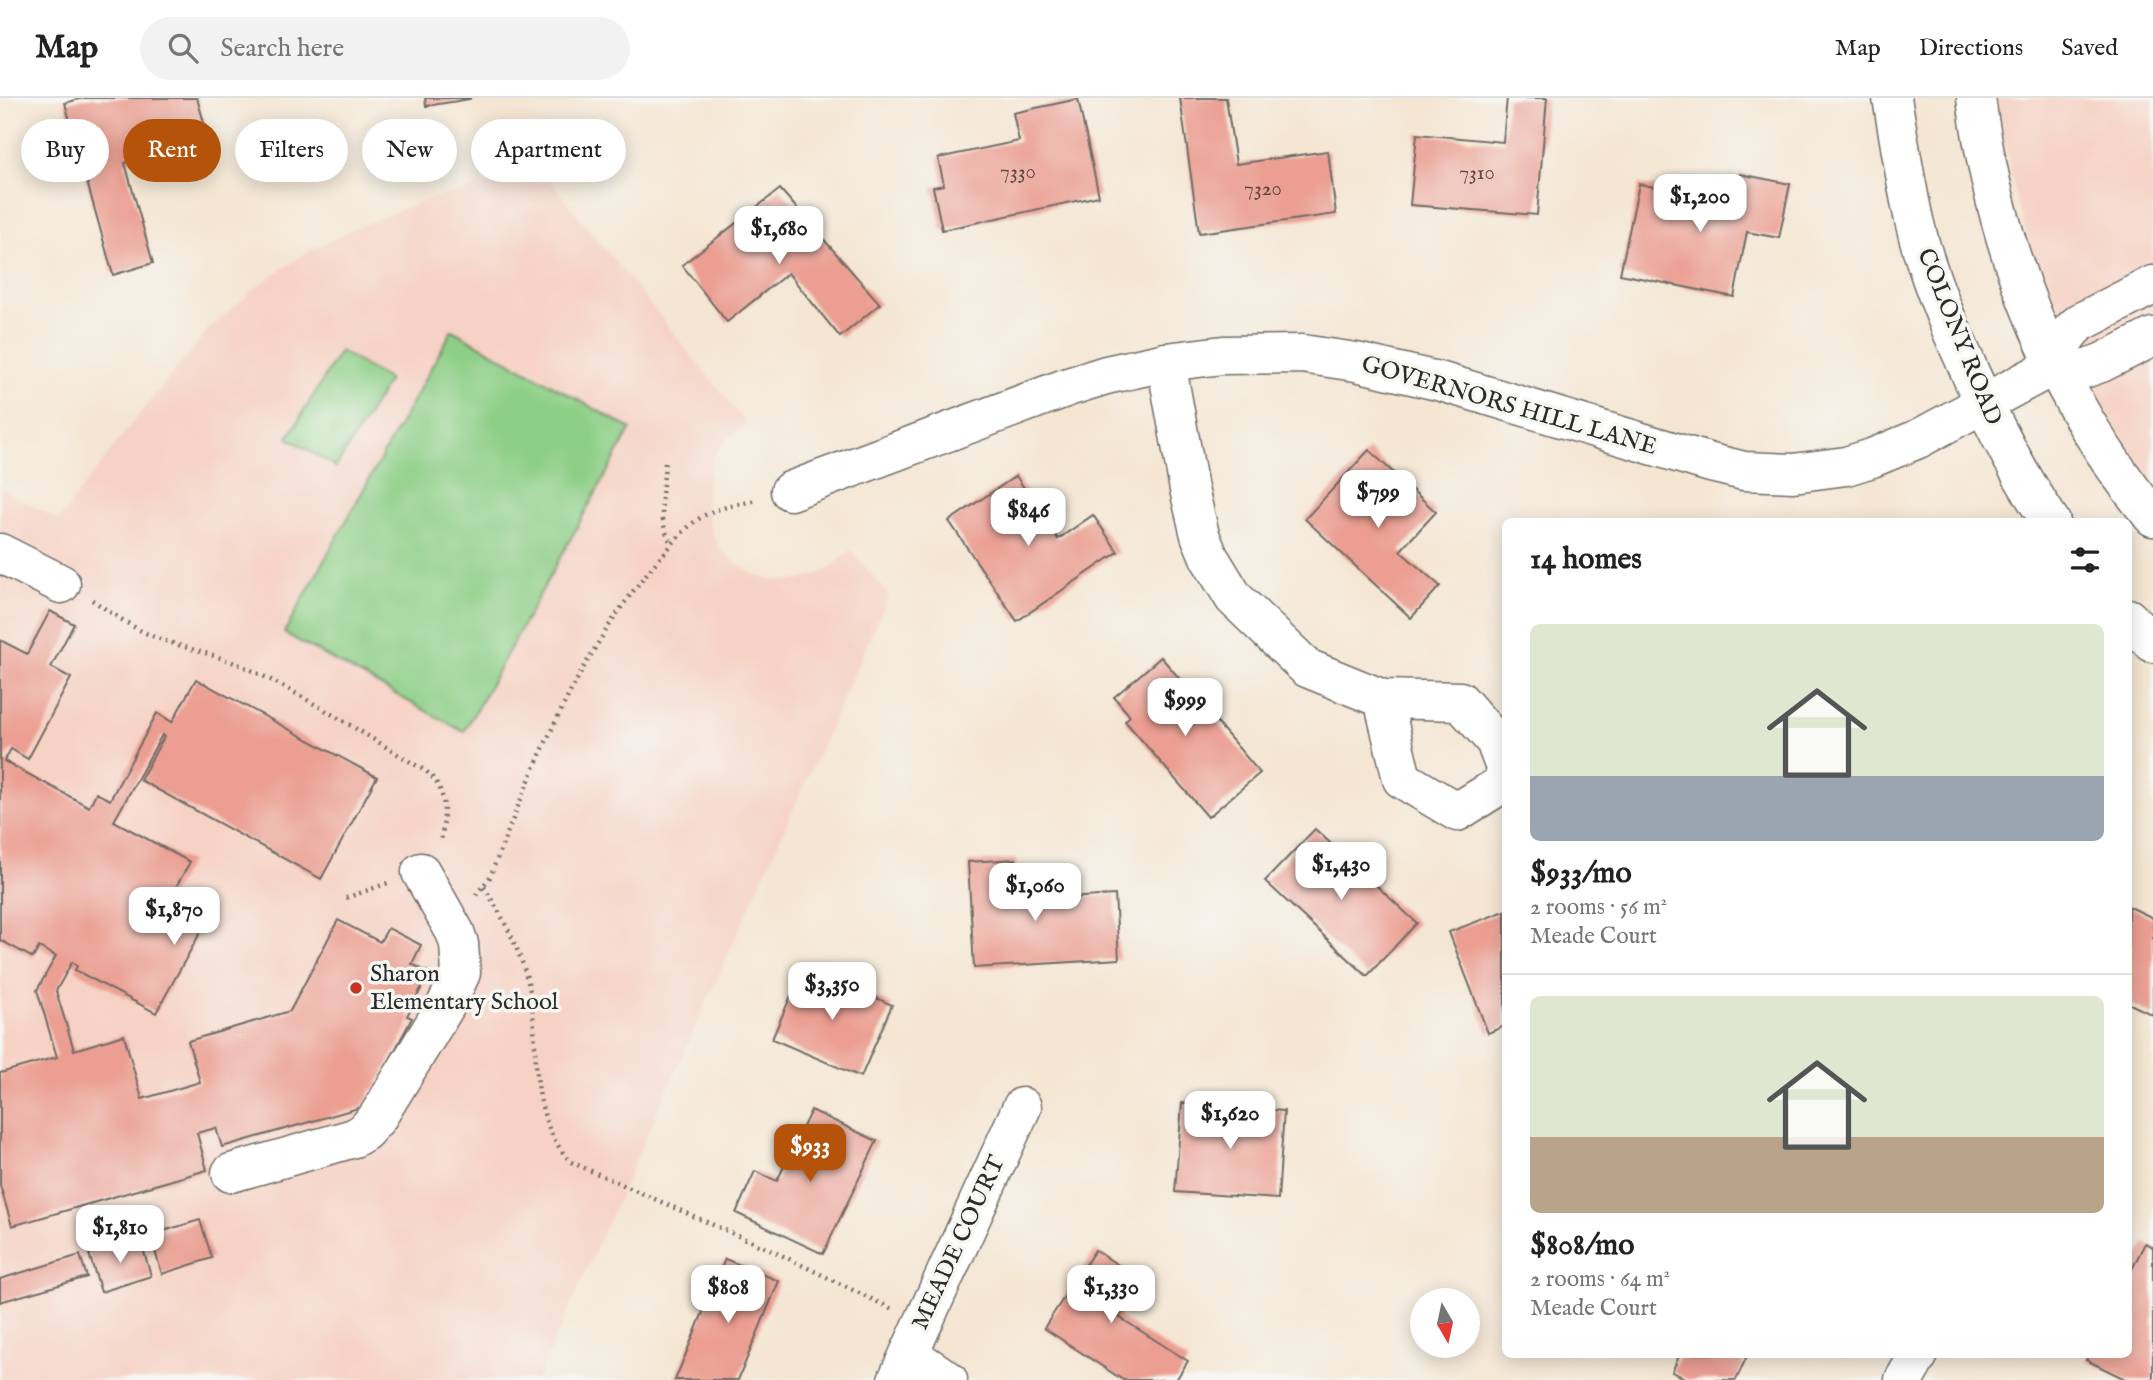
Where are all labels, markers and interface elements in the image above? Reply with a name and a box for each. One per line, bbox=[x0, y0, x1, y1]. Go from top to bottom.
search box bbox=[140, 17, 630, 80]
text: Map bbox=[35, 27, 98, 69]
icon: search bbox=[164, 29, 202, 67]
text: Search here bbox=[220, 32, 344, 65]
text: Map bbox=[1835, 33, 1881, 64]
text: Directions bbox=[1919, 33, 2023, 64]
text: Saved bbox=[2061, 33, 2118, 64]
chip: Buy bbox=[21, 119, 109, 182]
chip: Rent bbox=[123, 119, 221, 182]
chip: Filters bbox=[235, 119, 348, 182]
chip: New bbox=[362, 119, 457, 182]
chip: Apartment bbox=[471, 119, 626, 182]
house number: 7330 bbox=[1000, 159, 1036, 186]
house number: 7310 bbox=[1459, 160, 1495, 187]
pin: $1,200 bbox=[1643, 174, 1757, 234]
house number: 7320 bbox=[1244, 176, 1282, 203]
text: $1,200 bbox=[1670, 182, 1730, 211]
pin: $1,680 bbox=[722, 206, 836, 266]
text: $1,680 bbox=[750, 214, 808, 243]
street label: COLONY ROAD bbox=[1909, 244, 2009, 430]
street label: GOVERNORS HILL LANE bbox=[1358, 349, 1660, 463]
pin: $799 bbox=[1337, 470, 1419, 530]
text: $799 bbox=[1356, 478, 1400, 507]
pin: $846 bbox=[987, 489, 1069, 548]
text: $846 bbox=[1007, 496, 1049, 525]
text: 14 homes bbox=[1530, 541, 1642, 579]
icon: filters bbox=[2066, 541, 2104, 579]
icon: home bbox=[1754, 670, 1880, 796]
pin: $999 bbox=[1144, 678, 1226, 738]
text: $999 bbox=[1164, 686, 1206, 715]
pin: $1,430 bbox=[1284, 842, 1398, 902]
text: $1,430 bbox=[1311, 850, 1371, 879]
text: $933/mo bbox=[1530, 855, 1632, 893]
pin: $1,060 bbox=[978, 864, 1092, 923]
text: $1,060 bbox=[1005, 871, 1065, 900]
pin: $1,870 bbox=[117, 888, 231, 947]
text: 2 rooms · 56 m² bbox=[1530, 893, 1667, 922]
text: $1,870 bbox=[145, 895, 203, 924]
text: Meade Court bbox=[1530, 922, 1657, 951]
place label: Sharon Elementary School bbox=[370, 959, 559, 1018]
pin: $3,350 bbox=[775, 962, 889, 1022]
text: $3,350 bbox=[804, 970, 860, 999]
marker: Sharon Elementary School bbox=[348, 980, 364, 996]
icon: home bbox=[1754, 1042, 1880, 1168]
pin: $1,620 bbox=[1173, 1091, 1287, 1151]
text: $1,620 bbox=[1200, 1099, 1260, 1128]
pin: $933 bbox=[769, 1124, 851, 1184]
text: $933 bbox=[790, 1132, 830, 1161]
street label: MEADE COURT bbox=[905, 1150, 1013, 1335]
pin: $1,810 bbox=[63, 1206, 177, 1265]
text: $1,810 bbox=[92, 1213, 148, 1242]
text: $808/mo bbox=[1530, 1227, 1634, 1265]
text: 2 rooms · 64 m² bbox=[1530, 1265, 1670, 1294]
pin: $808 bbox=[687, 1266, 769, 1325]
pin: $1,330 bbox=[1054, 1266, 1168, 1325]
text: $808 bbox=[707, 1273, 749, 1302]
text: $1,330 bbox=[1083, 1273, 1139, 1302]
north arrow bbox=[1410, 1288, 1480, 1358]
map controls bbox=[1410, 1288, 1480, 1358]
text: Meade Court bbox=[1530, 1294, 1657, 1323]

